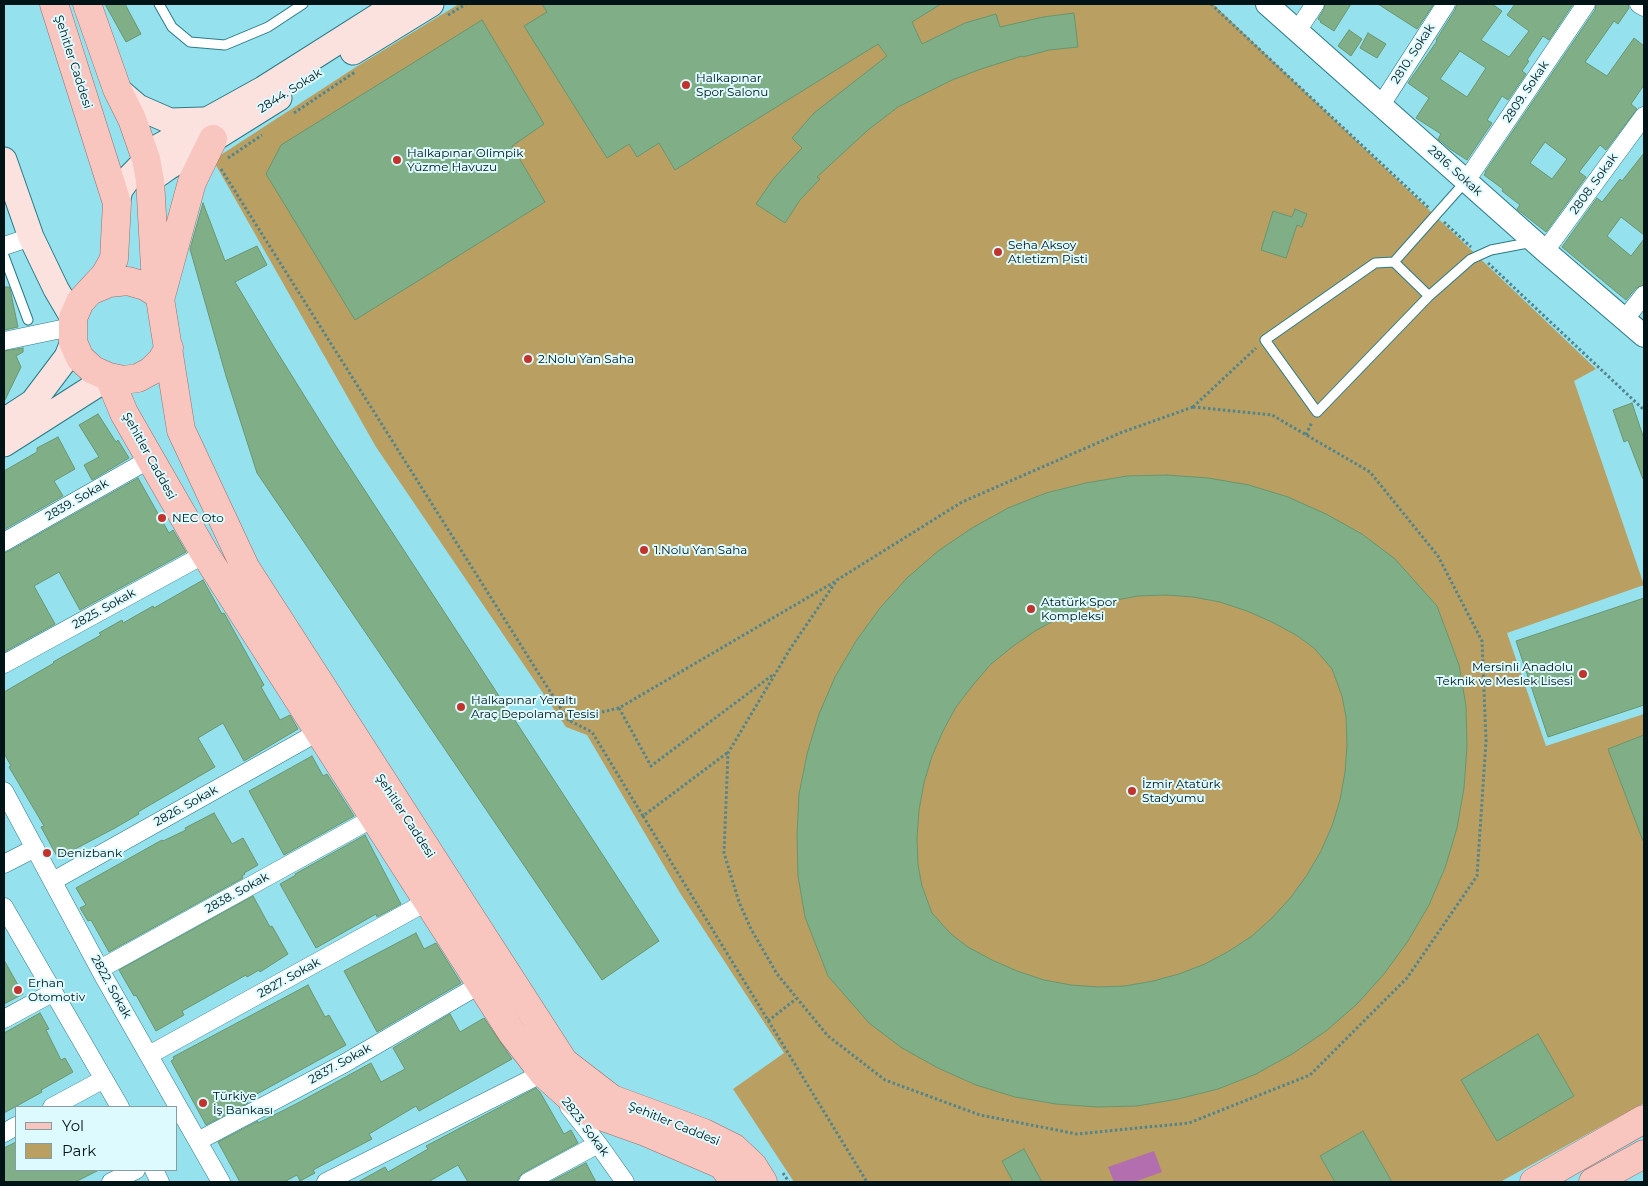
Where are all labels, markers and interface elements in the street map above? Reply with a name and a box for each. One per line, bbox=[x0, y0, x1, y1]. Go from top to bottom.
street label: Şehitler Caddesi bbox=[51, 14, 95, 110]
street label: 2810. Sokak bbox=[1388, 21, 1438, 87]
street label: 2809. Sokak bbox=[1500, 58, 1552, 126]
street label: 2844. Sokak bbox=[255, 66, 325, 116]
place label: Halkapınar Spor Salonu bbox=[696, 71, 768, 99]
marker: Halkapınar Spor Salonu bbox=[680, 79, 692, 91]
street label: 2816. Sokak bbox=[1425, 143, 1485, 199]
place label: Halkapınar Olimpik Yüzme Havuzu bbox=[407, 146, 524, 174]
street label: 2808. Sokak bbox=[1567, 151, 1621, 217]
marker: Halkapınar Olimpik Yüzme Havuzu bbox=[391, 154, 403, 166]
place label: Seha Aksoy Atletizm Pisti bbox=[1008, 238, 1088, 266]
marker: Seha Aksoy Atletizm Pisti bbox=[992, 246, 1004, 258]
place label: 2.Nolu Yan Saha bbox=[538, 352, 634, 366]
marker: 2.Nolu Yan Saha bbox=[522, 353, 534, 365]
street label: Şehitler Caddesi bbox=[119, 410, 179, 502]
street label: 2839. Sokak bbox=[43, 476, 111, 524]
place label: NEC Oto bbox=[172, 511, 224, 525]
marker: NEC Oto bbox=[156, 512, 168, 524]
place label: 1.Nolu Yan Saha bbox=[654, 543, 747, 557]
marker: 1.Nolu Yan Saha bbox=[638, 544, 650, 556]
street label: 2825. Sokak bbox=[70, 586, 138, 632]
place label: Atatürk Spor Kompleksi bbox=[1041, 595, 1117, 623]
marker: Atatürk Spor Kompleksi bbox=[1025, 603, 1037, 615]
place label: Mersinli Anadolu Teknik ve Meslek Lisesi bbox=[1436, 660, 1573, 688]
marker: Mersinli Anadolu Teknik ve Meslek Lisesi bbox=[1577, 668, 1589, 680]
place label: Halkapınar Yeraltı Araç Depolama Tesisi bbox=[471, 693, 599, 721]
marker: Halkapınar Yeraltı Araç Depolama Tesisi bbox=[455, 701, 467, 713]
street label: Şehitler Caddesi bbox=[372, 771, 438, 861]
place label: İzmir Atatürk Stadyumu bbox=[1142, 777, 1221, 805]
street label: 2826. Sokak bbox=[152, 783, 220, 829]
marker: İzmir Atatürk Stadyumu bbox=[1126, 785, 1138, 797]
place label: Denizbank bbox=[57, 846, 122, 860]
marker: Denizbank bbox=[41, 847, 53, 859]
street label: 2838. Sokak bbox=[202, 870, 272, 916]
street label: 2822. Sokak bbox=[88, 953, 134, 1021]
street label: 2827. Sokak bbox=[255, 955, 323, 1001]
place label: Erhan Otomotiv bbox=[28, 976, 85, 1004]
marker: Erhan Otomotiv bbox=[12, 984, 24, 996]
street label: 2837. Sokak bbox=[306, 1041, 374, 1087]
place label: Türkiye İş Bankası bbox=[213, 1089, 273, 1117]
street label: 2823. Sokak bbox=[558, 1095, 612, 1159]
marker: Türkiye İş Bankası bbox=[197, 1097, 209, 1109]
street label: Şehitler Caddesi bbox=[626, 1099, 722, 1149]
legend bbox=[15, 1106, 178, 1171]
text: Yol bbox=[62, 1116, 84, 1135]
text: Park bbox=[62, 1141, 96, 1160]

